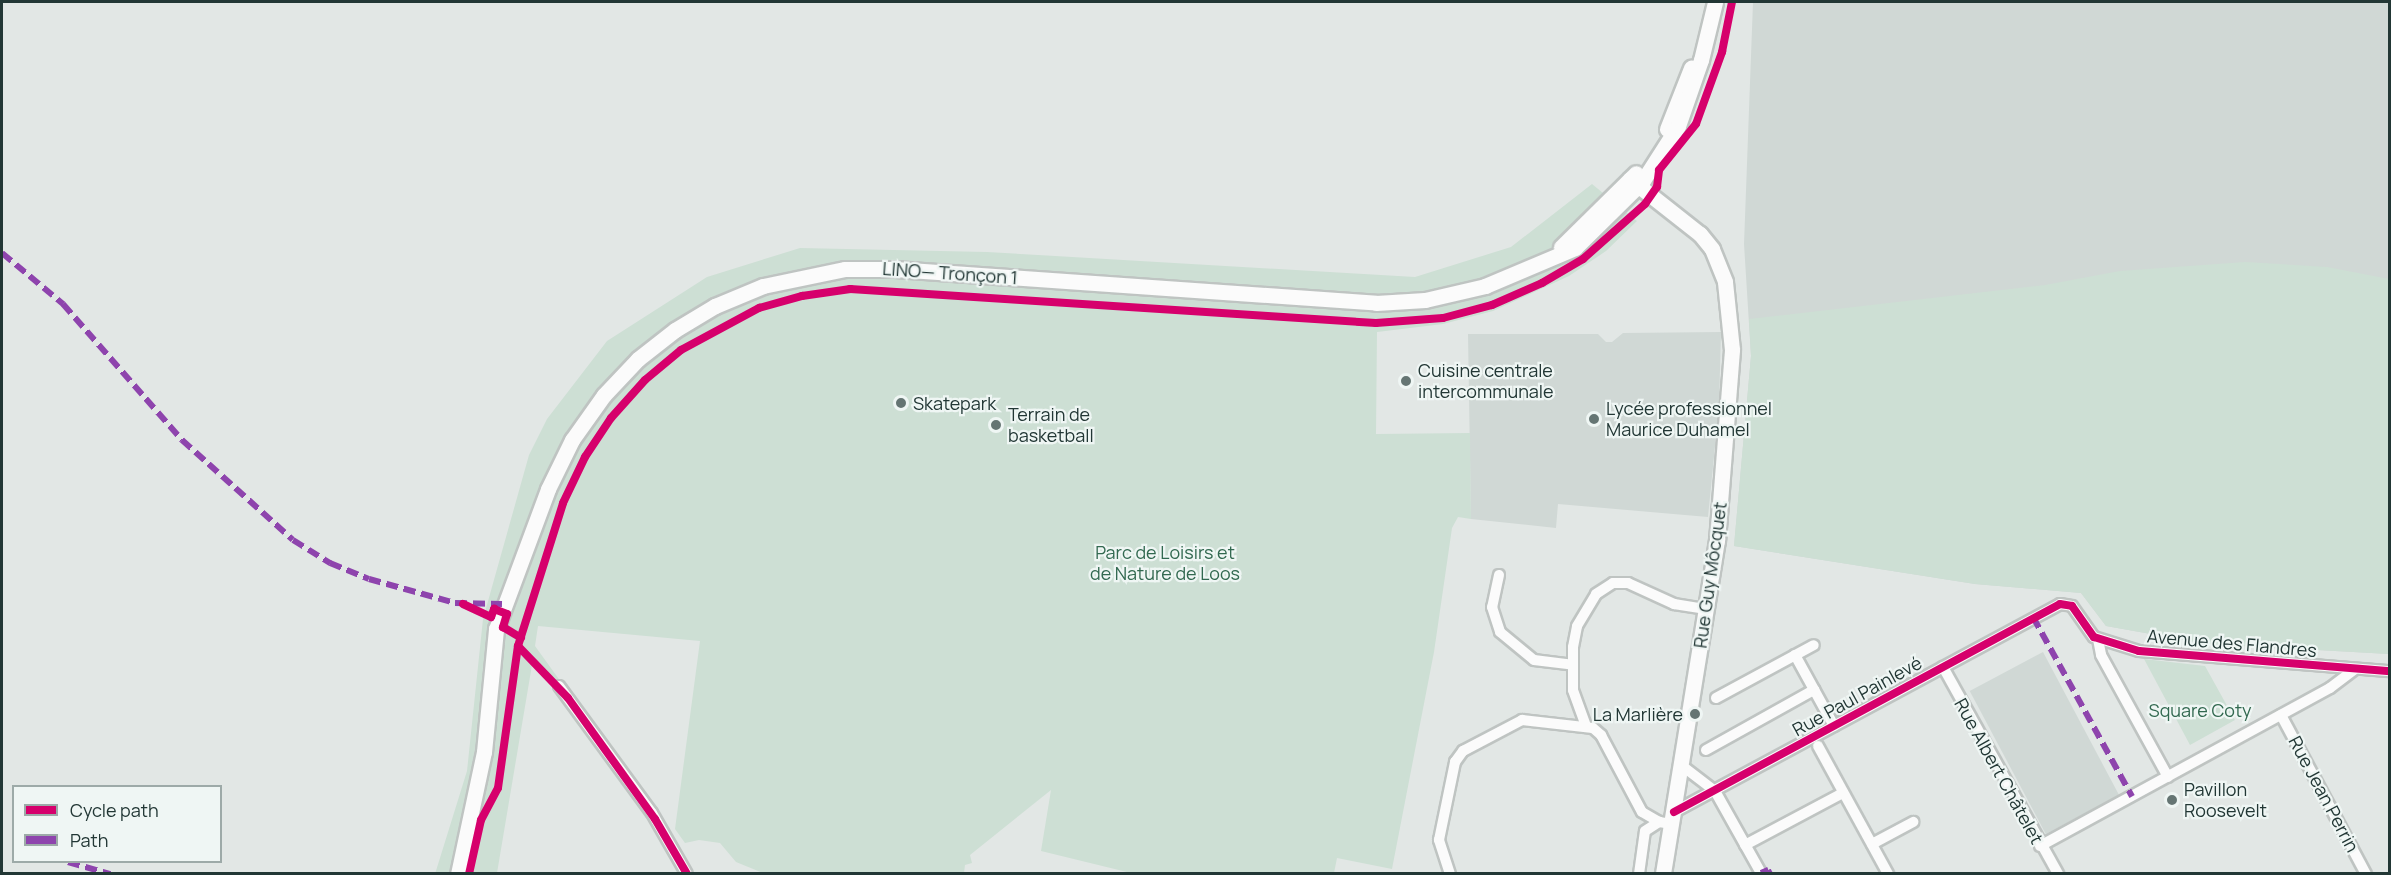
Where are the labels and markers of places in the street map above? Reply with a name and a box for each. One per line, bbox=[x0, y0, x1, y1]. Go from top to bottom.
place label: Cuisine centrale intercommunale bbox=[1418, 360, 1554, 403]
marker: Cuisine centrale intercommunale bbox=[1399, 374, 1413, 388]
place label: Skatepark bbox=[913, 392, 996, 414]
marker: Skatepark bbox=[894, 396, 908, 410]
place label: Lycée professionnel Maurice Duhamel bbox=[1606, 398, 1772, 440]
place label: Terrain de basketball bbox=[1008, 404, 1094, 446]
marker: Lycée professionnel Maurice Duhamel bbox=[1587, 412, 1601, 426]
marker: Terrain de basketball bbox=[989, 418, 1003, 432]
place label: La Marlière bbox=[1593, 703, 1683, 725]
marker: La Marlière bbox=[1688, 707, 1702, 721]
place label: Pavillon Roosevelt bbox=[2184, 779, 2267, 822]
marker: Pavillon Roosevelt bbox=[2165, 793, 2179, 807]

